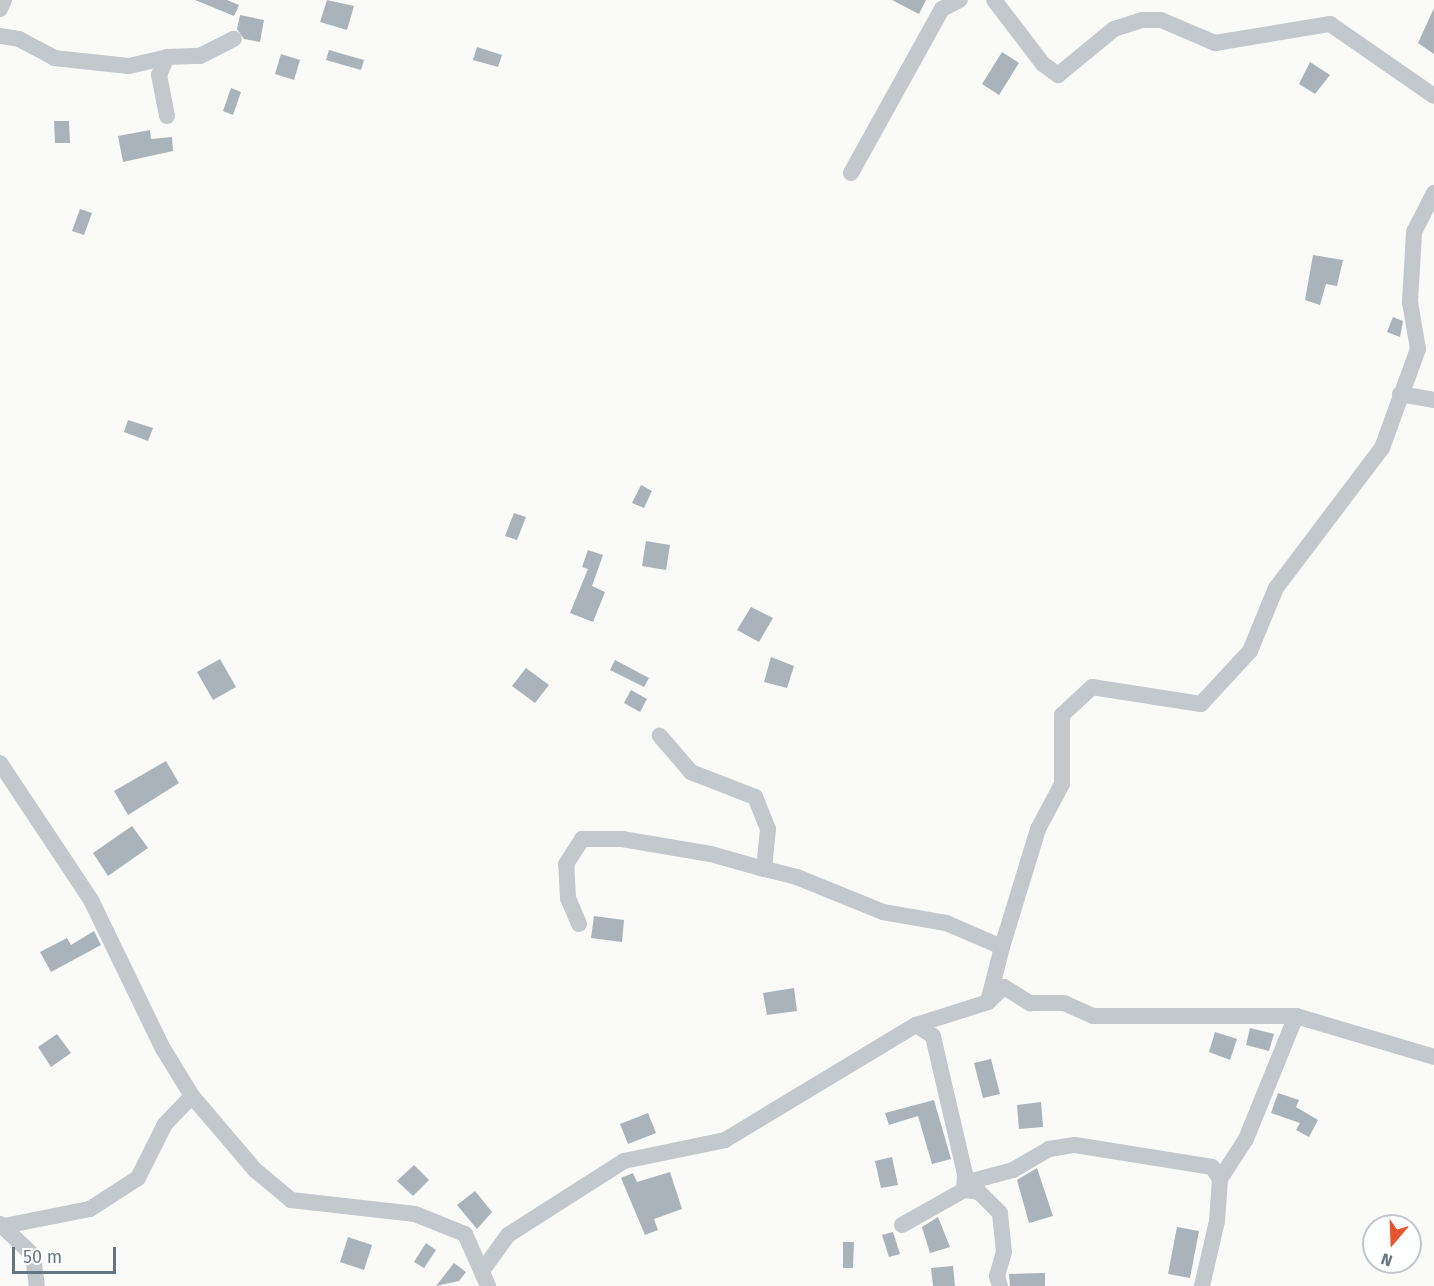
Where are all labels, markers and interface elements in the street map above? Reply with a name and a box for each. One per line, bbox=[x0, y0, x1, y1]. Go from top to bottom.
north arrow bbox=[1362, 1214, 1422, 1274]
scale bar bbox=[15, 1235, 118, 1273]
text: 50 m bbox=[23, 1246, 62, 1268]
text: N bbox=[1379, 1249, 1395, 1270]

